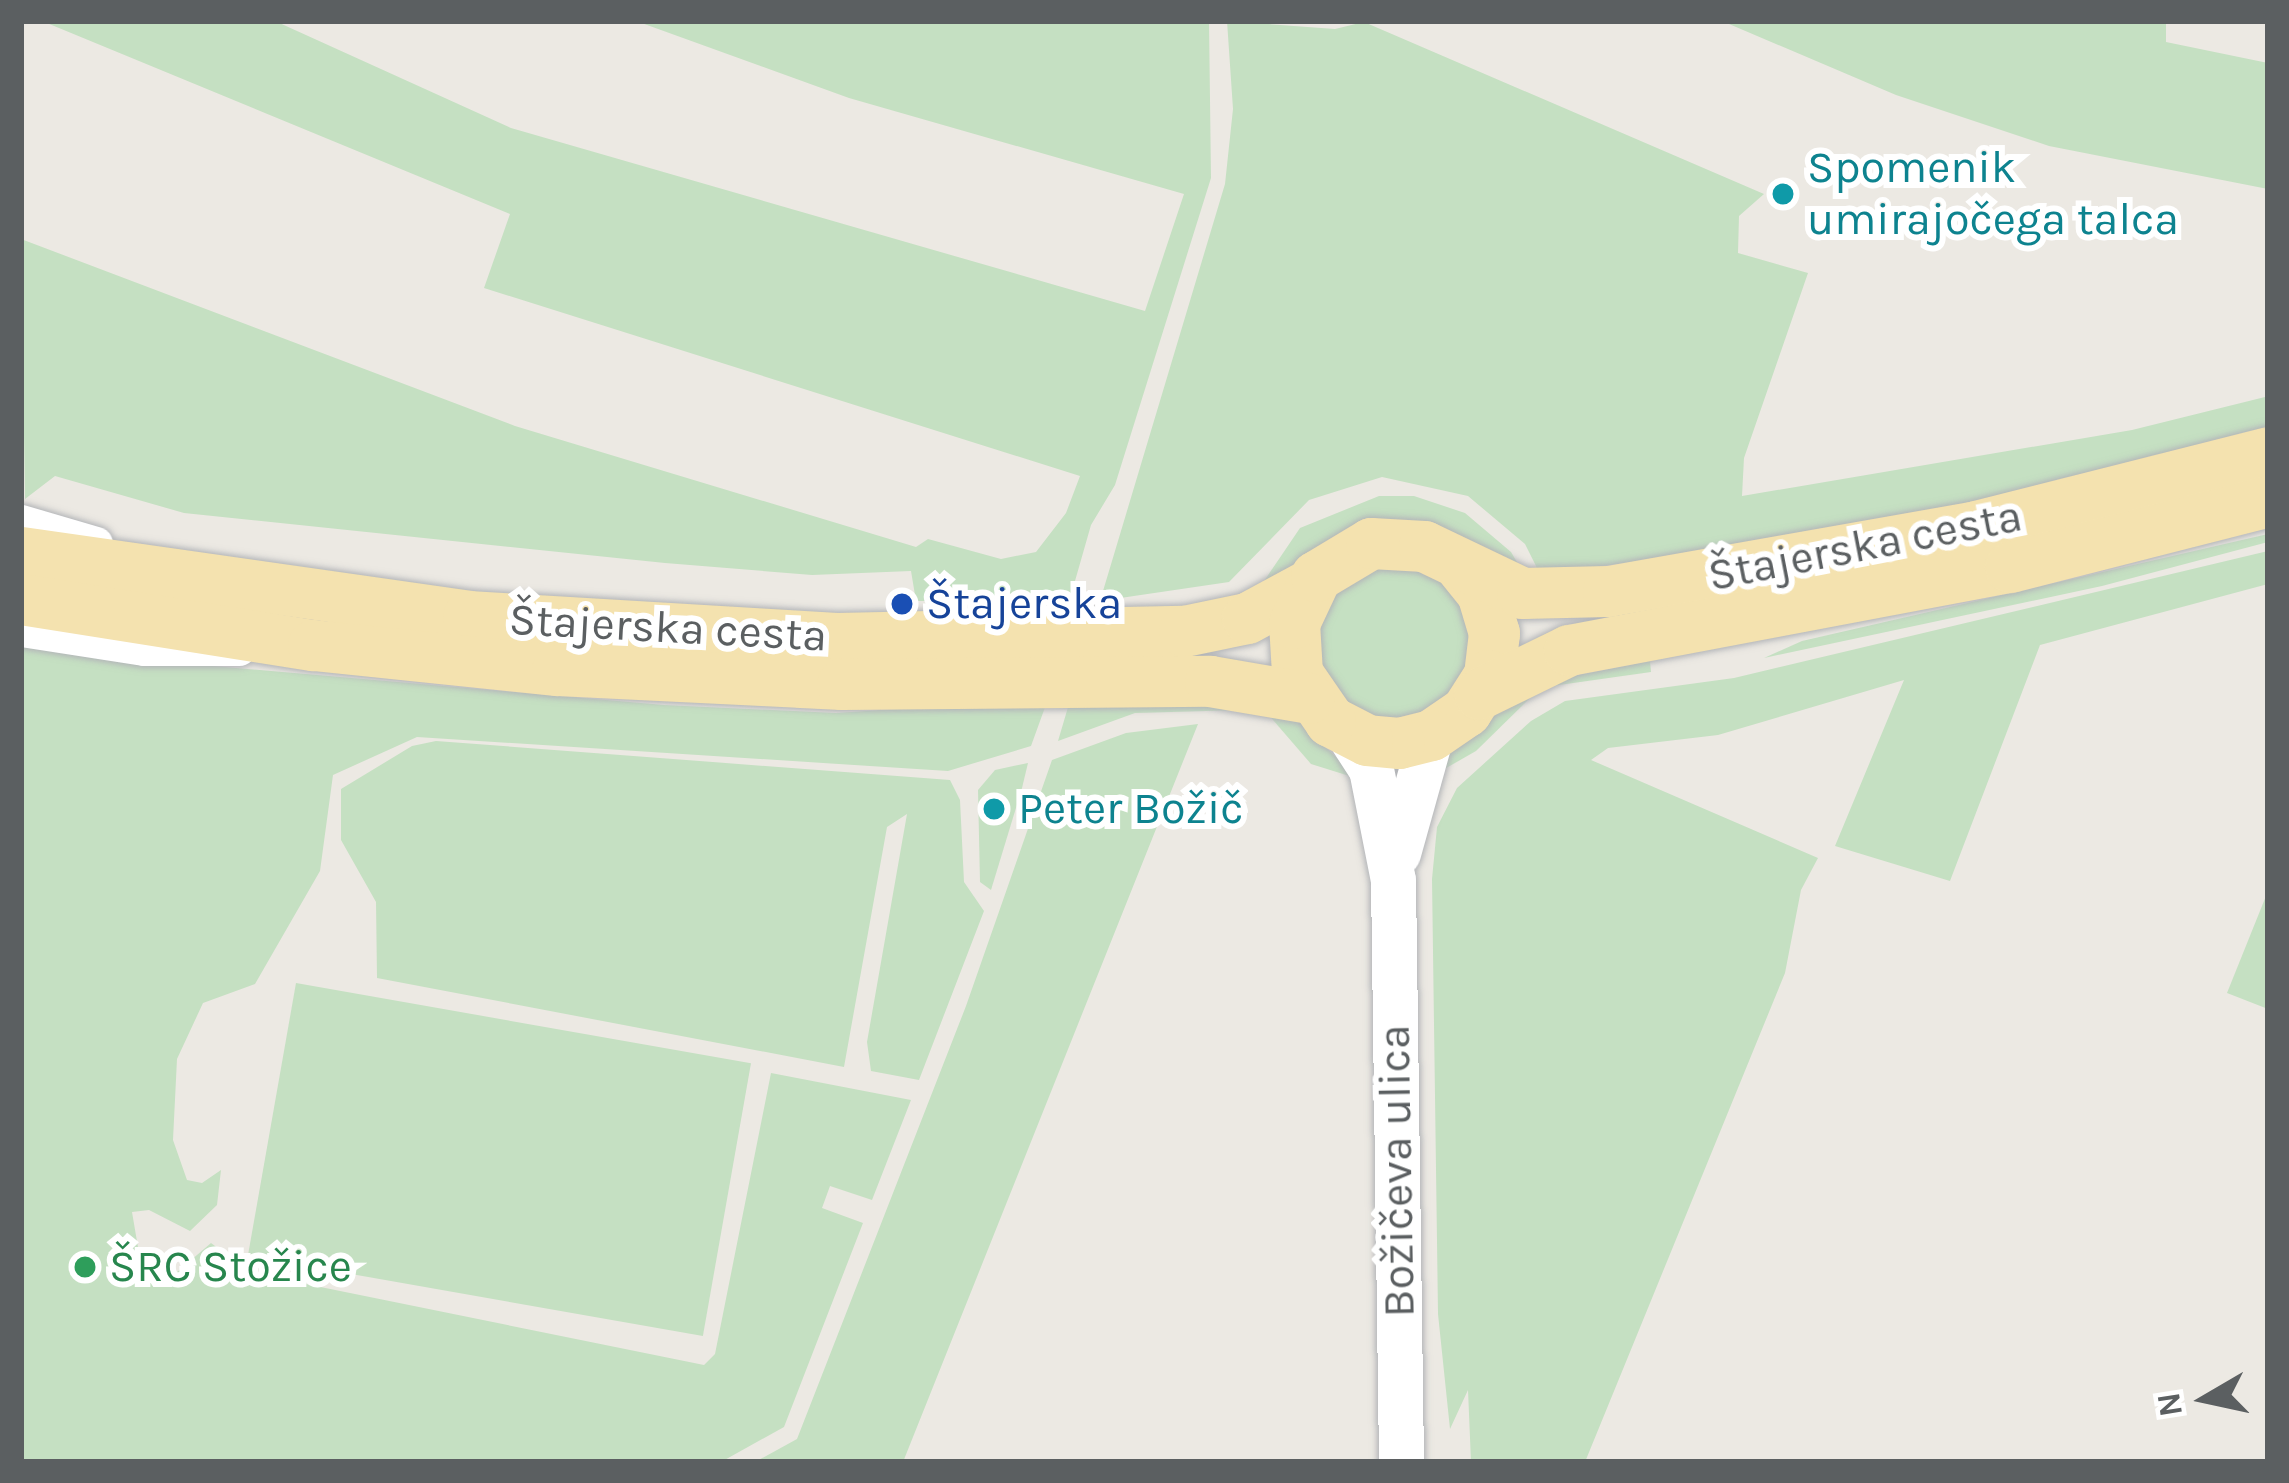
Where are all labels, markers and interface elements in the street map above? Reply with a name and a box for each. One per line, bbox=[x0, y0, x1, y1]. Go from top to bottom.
place label: Spomenik umirajočega talca bbox=[1807, 141, 2179, 247]
marker: Spomenik umirajočega talca bbox=[1770, 181, 1796, 207]
street label: Štajerska cesta bbox=[1704, 489, 2026, 603]
place label: Štajerska bbox=[926, 577, 1122, 631]
marker: Štajerska bbox=[889, 591, 915, 617]
street label: Štajerska cesta bbox=[508, 593, 828, 663]
place label: Peter Božič bbox=[1018, 782, 1244, 836]
marker: Peter Božič bbox=[981, 796, 1007, 822]
street label: Božičeva ulica bbox=[1367, 1024, 1427, 1318]
place label: ŠRC Stožice bbox=[109, 1240, 352, 1294]
marker: ŠRC Stožice bbox=[72, 1254, 98, 1280]
north arrow bbox=[2145, 1339, 2265, 1459]
text: N bbox=[2149, 1390, 2190, 1419]

